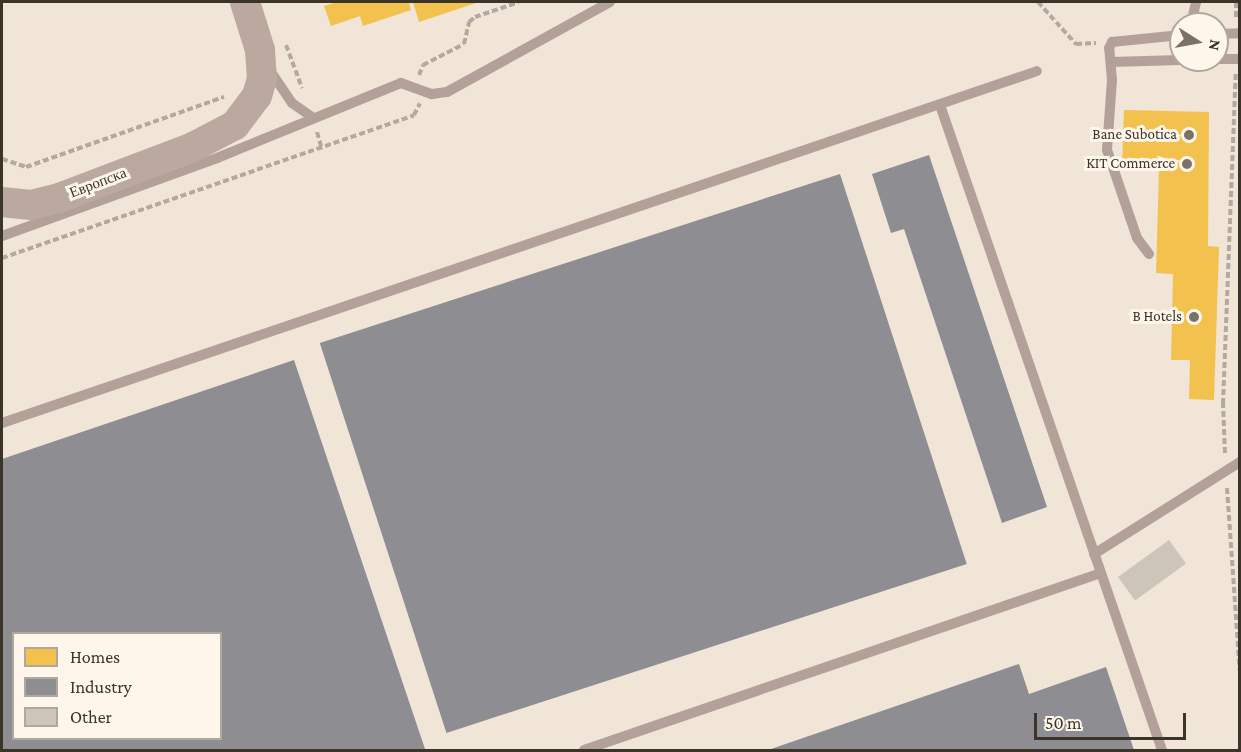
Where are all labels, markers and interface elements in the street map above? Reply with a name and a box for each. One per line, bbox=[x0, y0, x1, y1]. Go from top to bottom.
north arrow bbox=[1169, 12, 1229, 72]
text: N bbox=[1206, 38, 1225, 52]
place label: Bane Subotica bbox=[1092, 126, 1177, 144]
marker: Bane Subotica bbox=[1182, 128, 1196, 142]
place label: KIT Commerce bbox=[1086, 155, 1175, 173]
marker: KIT Commerce bbox=[1180, 157, 1194, 171]
street label: Европска bbox=[67, 164, 129, 202]
place label: B Hotels bbox=[1132, 308, 1182, 326]
marker: B Hotels bbox=[1187, 310, 1201, 324]
legend bbox=[12, 632, 222, 740]
text: Homes bbox=[70, 647, 120, 667]
text: Industry bbox=[70, 677, 132, 697]
scale bar bbox=[1037, 701, 1188, 739]
text: Other bbox=[70, 707, 112, 727]
text: 50 m bbox=[1045, 713, 1082, 733]

